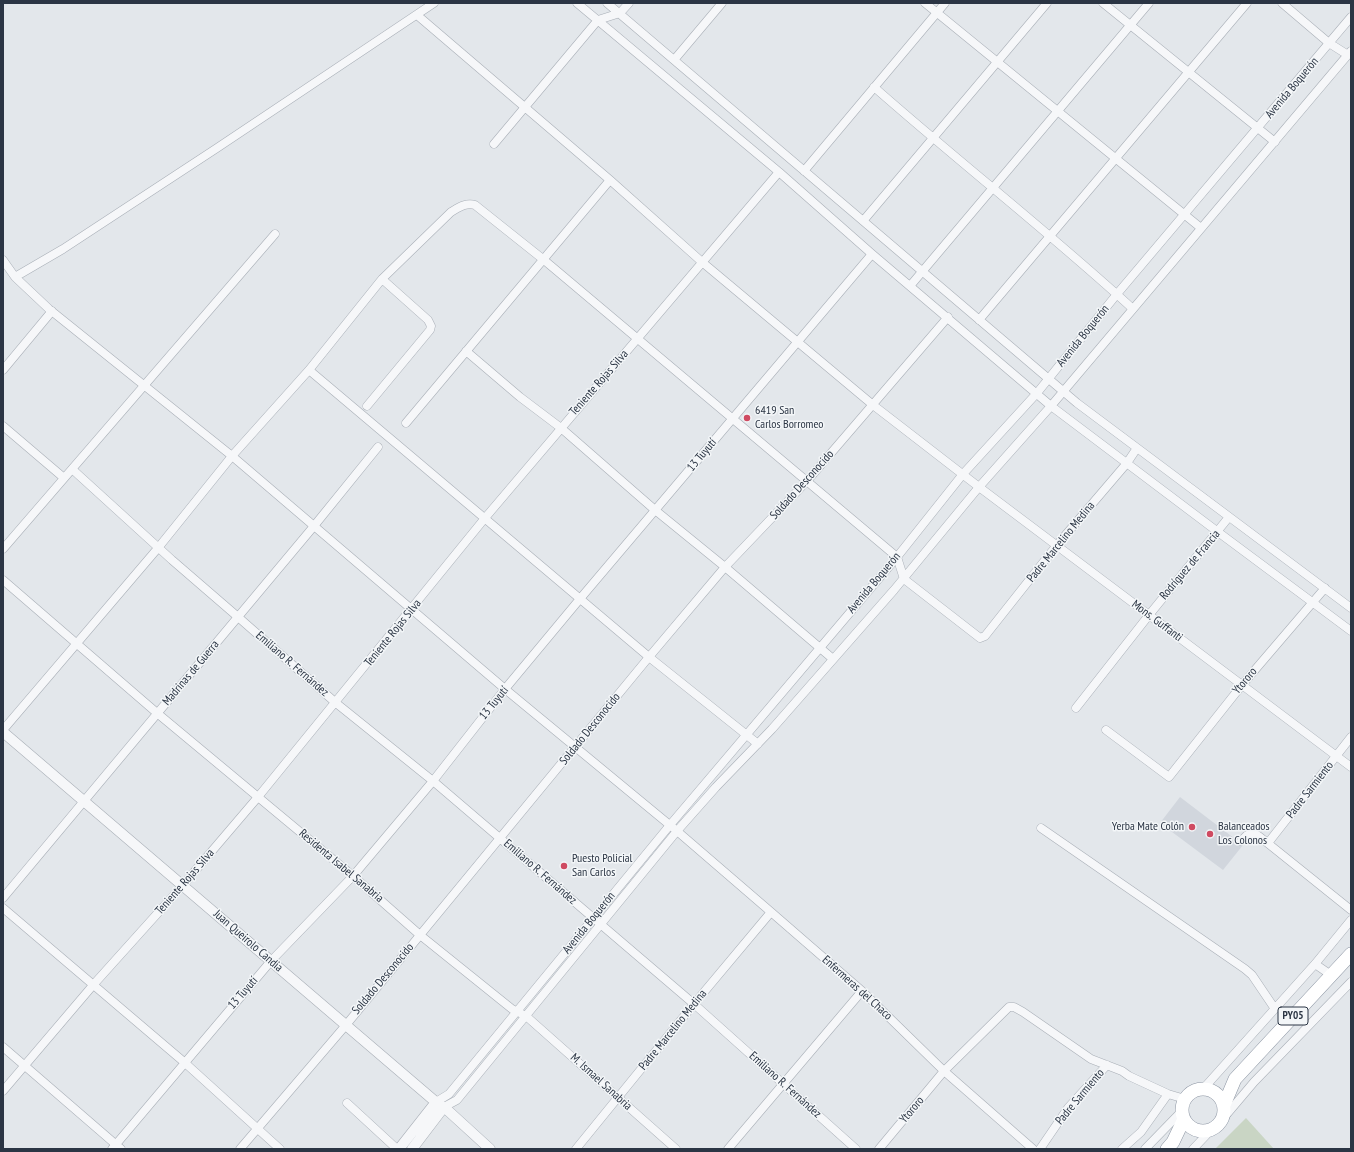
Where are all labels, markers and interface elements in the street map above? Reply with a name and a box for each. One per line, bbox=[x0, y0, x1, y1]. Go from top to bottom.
street label: Avenida Boquerón bbox=[1262, 55, 1322, 121]
street label: Avenida Boquerón bbox=[1054, 302, 1112, 370]
street label: Teniente Rojas Silva bbox=[567, 347, 631, 419]
place label: 6419 San Carlos Borromeo bbox=[755, 404, 823, 432]
marker: 6419 San Carlos Borromeo bbox=[742, 413, 752, 423]
street label: 13 Tuyutí bbox=[684, 436, 720, 474]
street label: Soldado Desconocido bbox=[767, 447, 837, 523]
street label: Padre Marcelino Medina bbox=[1024, 499, 1098, 585]
street label: Rodríguez de Francia bbox=[1157, 527, 1223, 603]
street label: Avenida Boquerón bbox=[844, 550, 904, 616]
street label: Teniente Rojas Silva bbox=[361, 596, 425, 670]
street label: Mons. Guffanti bbox=[1129, 597, 1185, 645]
street label: Emiliano R. Fernández bbox=[253, 628, 331, 700]
street label: Madrinas de Guerra bbox=[160, 638, 222, 708]
street label: Ytororo bbox=[1230, 665, 1260, 697]
street label: 13 Tuyutí bbox=[476, 684, 512, 722]
street label: Soldado Desconocido bbox=[557, 690, 623, 768]
street label: Padre Sarmiento bbox=[1283, 759, 1337, 821]
place label: Yerba Mate Colón bbox=[1112, 820, 1184, 834]
place label: Balanceados Los Colonos bbox=[1218, 820, 1270, 848]
marker: Yerba Mate Colón bbox=[1187, 822, 1197, 832]
street label: Residenta Isabel Sanabria bbox=[296, 826, 386, 906]
marker: Balanceados Los Colonos bbox=[1205, 829, 1215, 839]
street label: Emiliano R. Fernández bbox=[501, 836, 579, 908]
street label: Teniente Rojas Silva bbox=[153, 846, 217, 918]
place label: Puesto Policial San Carlos bbox=[572, 852, 632, 880]
marker: Puesto Policial San Carlos bbox=[559, 861, 569, 871]
street label: Avenida Boquerón bbox=[560, 889, 618, 957]
street label: Juan Queirolo Candia bbox=[210, 907, 286, 975]
street label: Soldado Desconocido bbox=[349, 941, 417, 1017]
street label: Enfermeras del Chaco bbox=[819, 953, 895, 1023]
street label: 13 Tuyutí bbox=[225, 974, 261, 1012]
street label: Padre Marcelino Medina bbox=[636, 987, 710, 1073]
road number: PY05 bbox=[1278, 1007, 1308, 1025]
street label: Emiliano R. Fernández bbox=[746, 1049, 824, 1121]
street label: M. Ismael Sanabria bbox=[567, 1051, 635, 1113]
street label: Padre Sarmiento bbox=[1053, 1066, 1107, 1128]
street label: Ytororo bbox=[897, 1094, 927, 1126]

